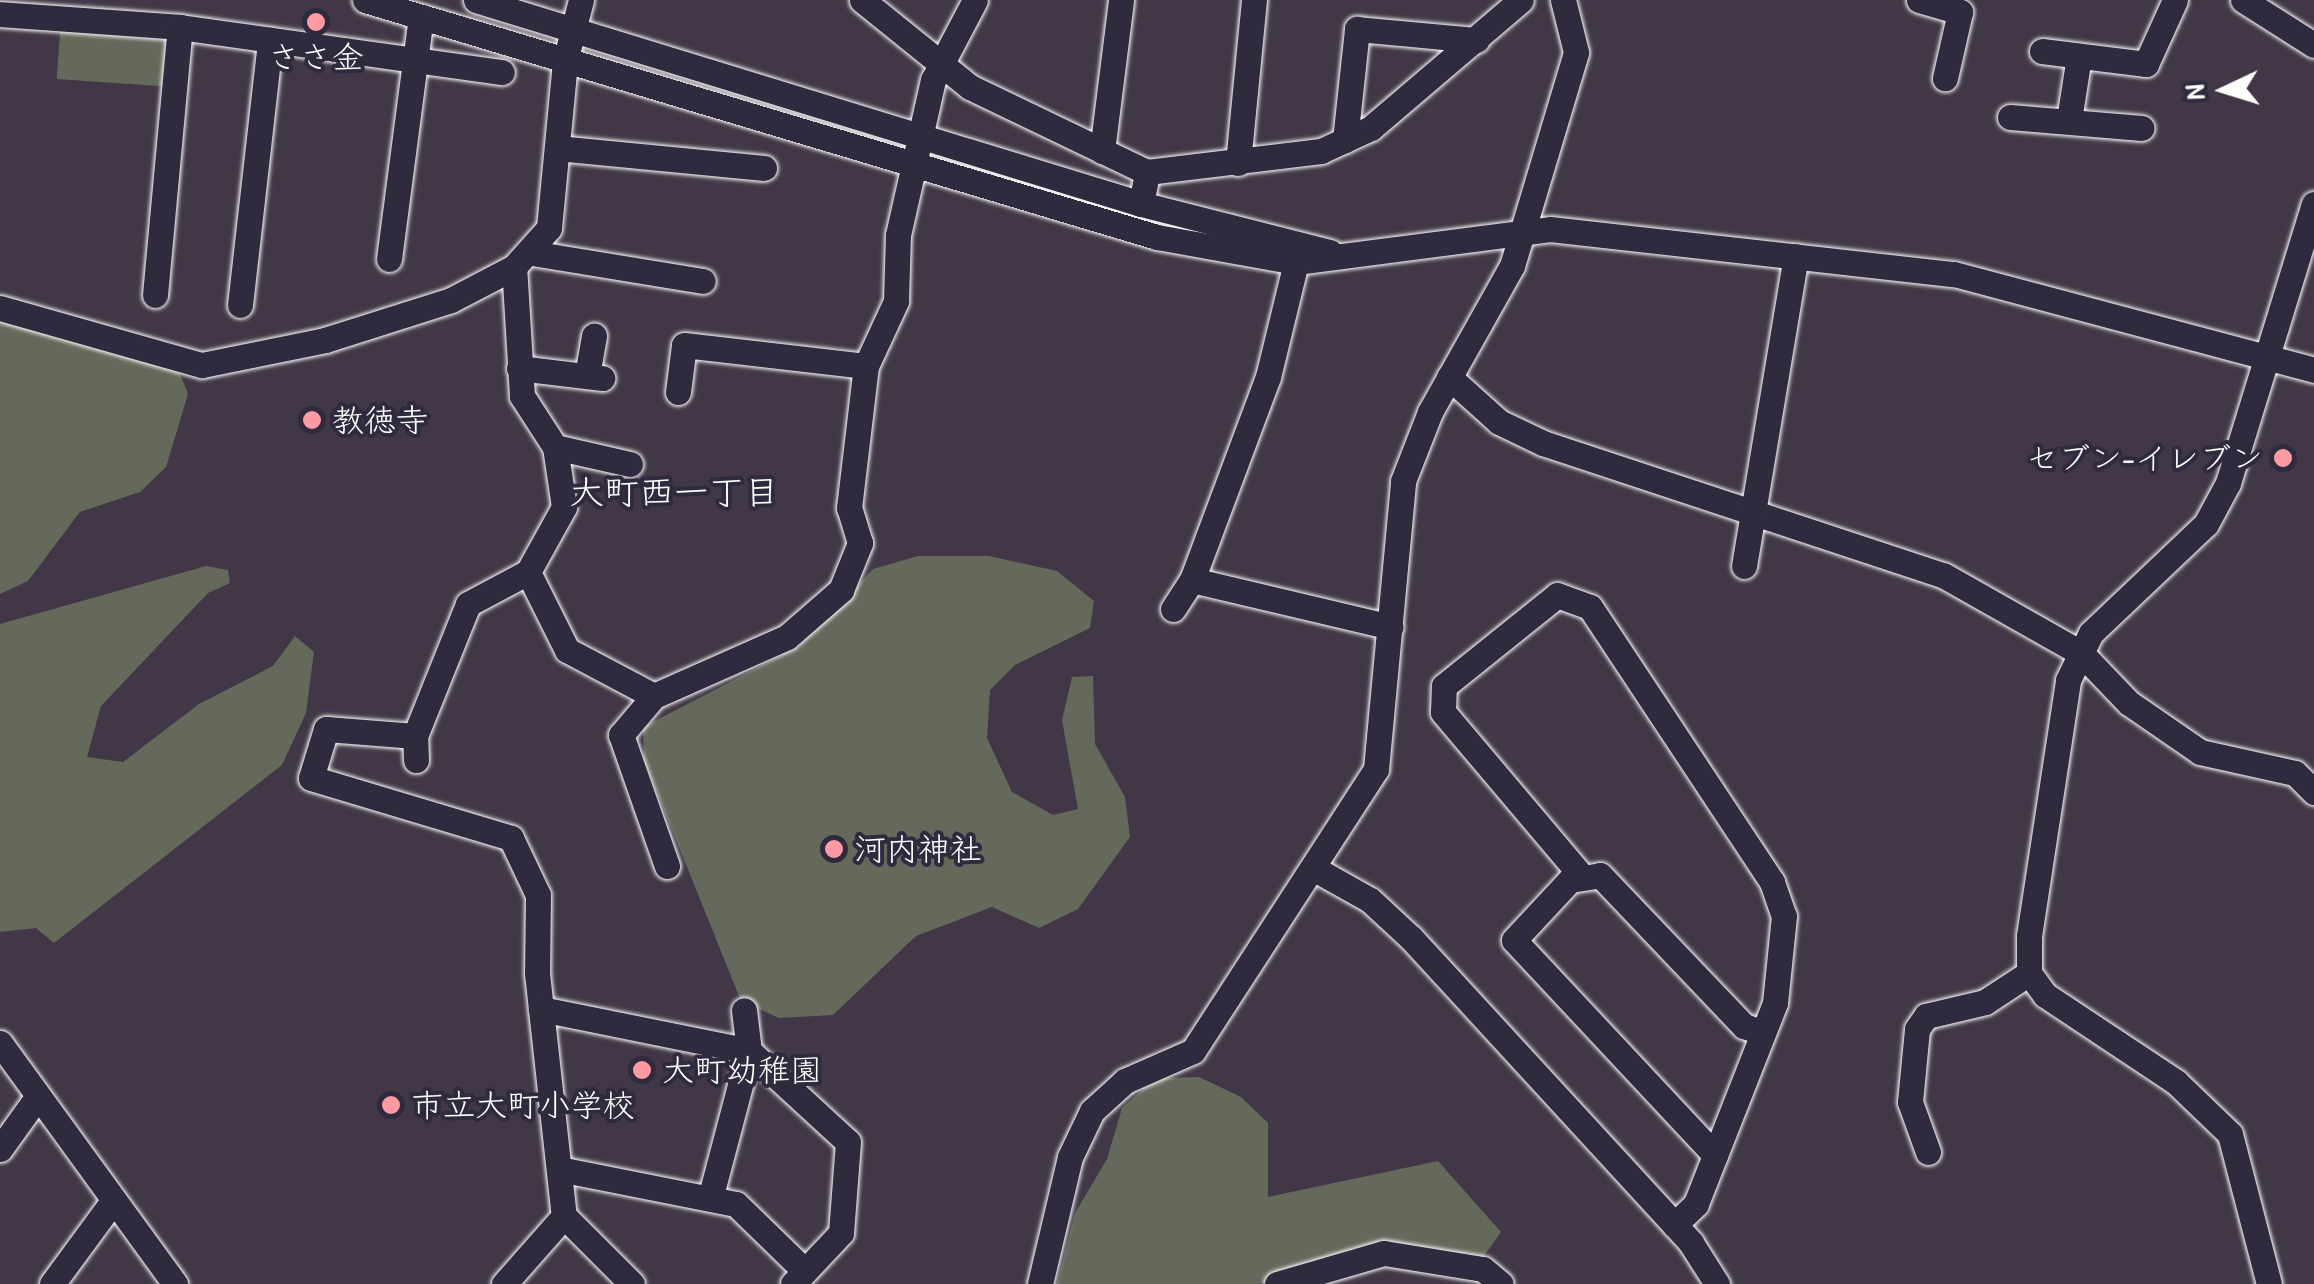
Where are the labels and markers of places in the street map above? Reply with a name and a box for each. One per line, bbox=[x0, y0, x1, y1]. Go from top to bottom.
marker: ささ金 bbox=[305, 11, 327, 33]
place label: ささ金 bbox=[268, 38, 364, 76]
place label: 教徳寺 bbox=[332, 401, 428, 439]
marker: 教徳寺 bbox=[301, 409, 323, 431]
place label: セブン-イレブン bbox=[2026, 439, 2263, 477]
marker: セブン-イレブン bbox=[2272, 447, 2294, 469]
place label: 河内神社 bbox=[854, 830, 982, 868]
marker: 河内神社 bbox=[823, 838, 845, 860]
place label: 大町幼稚園 bbox=[662, 1051, 822, 1089]
marker: 大町幼稚園 bbox=[631, 1059, 653, 1081]
place label: 市立大町小学校 bbox=[411, 1086, 635, 1124]
marker: 市立大町小学校 bbox=[380, 1094, 402, 1116]

